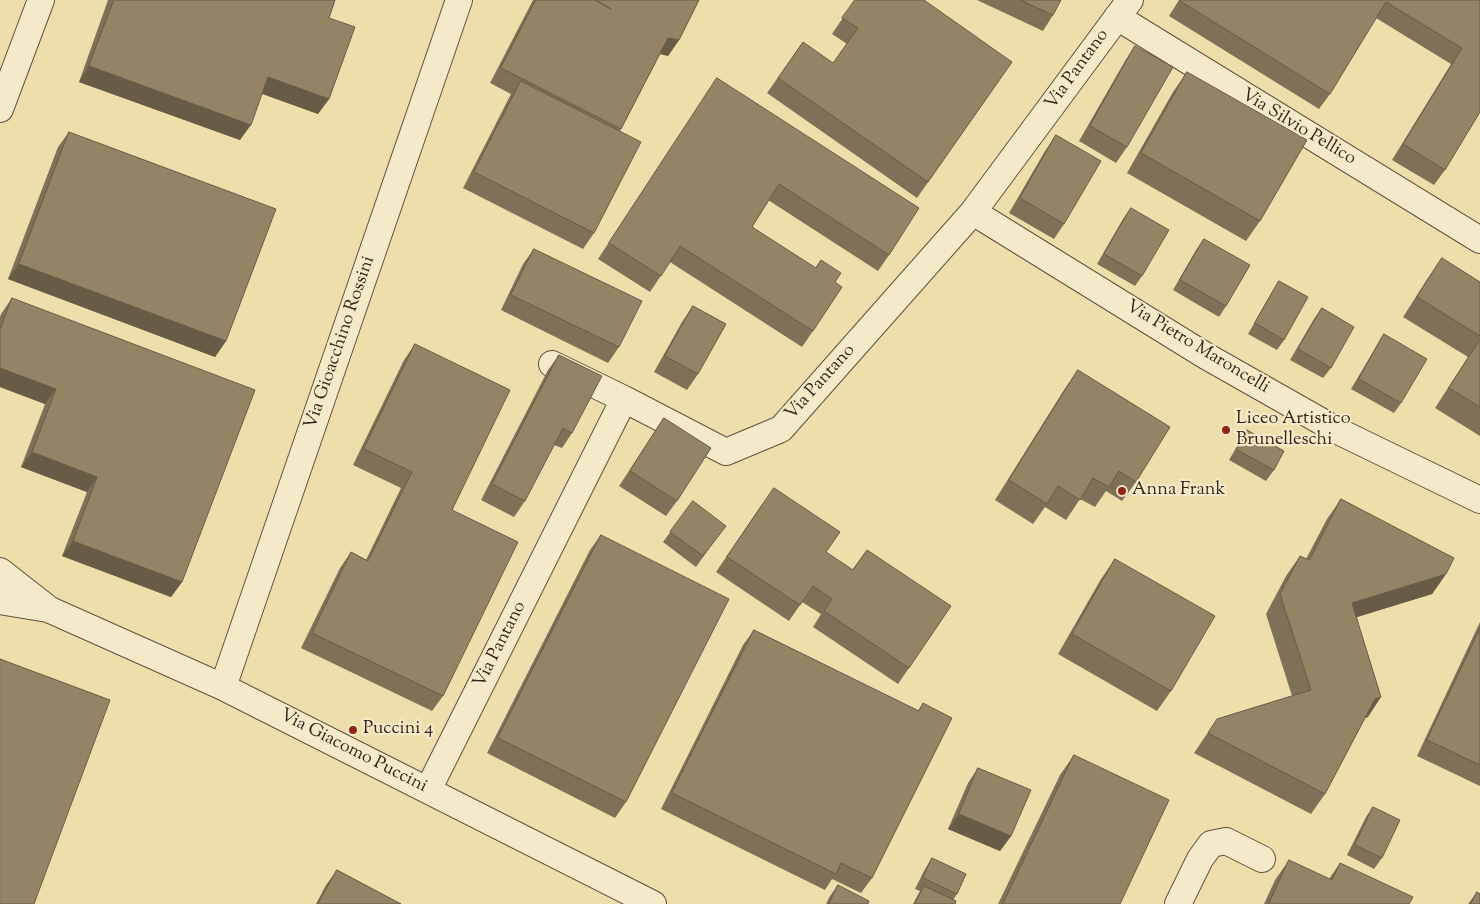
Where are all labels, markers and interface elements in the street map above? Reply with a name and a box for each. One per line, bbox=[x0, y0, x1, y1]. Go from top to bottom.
street label: Via Pantano bbox=[1042, 26, 1114, 114]
street label: Via Silvio Pellico bbox=[1237, 85, 1359, 171]
street label: Via Gioacchino Rossini bbox=[301, 254, 381, 432]
street label: Via Pietro Maroncelli bbox=[1121, 297, 1273, 399]
street label: Via Pantano bbox=[781, 341, 861, 425]
place label: Liceo Artistico Brunelleschi bbox=[1236, 409, 1351, 452]
marker: Liceo Artistico Brunelleschi bbox=[1220, 424, 1232, 436]
place label: Anna Frank bbox=[1132, 480, 1225, 502]
marker: Anna Frank bbox=[1116, 485, 1128, 497]
street label: Via Pantano bbox=[470, 598, 532, 692]
street label: Via Giacomo Puccini bbox=[276, 706, 430, 798]
place label: Puccini 4 bbox=[363, 719, 433, 741]
marker: Puccini 4 bbox=[347, 724, 359, 736]

